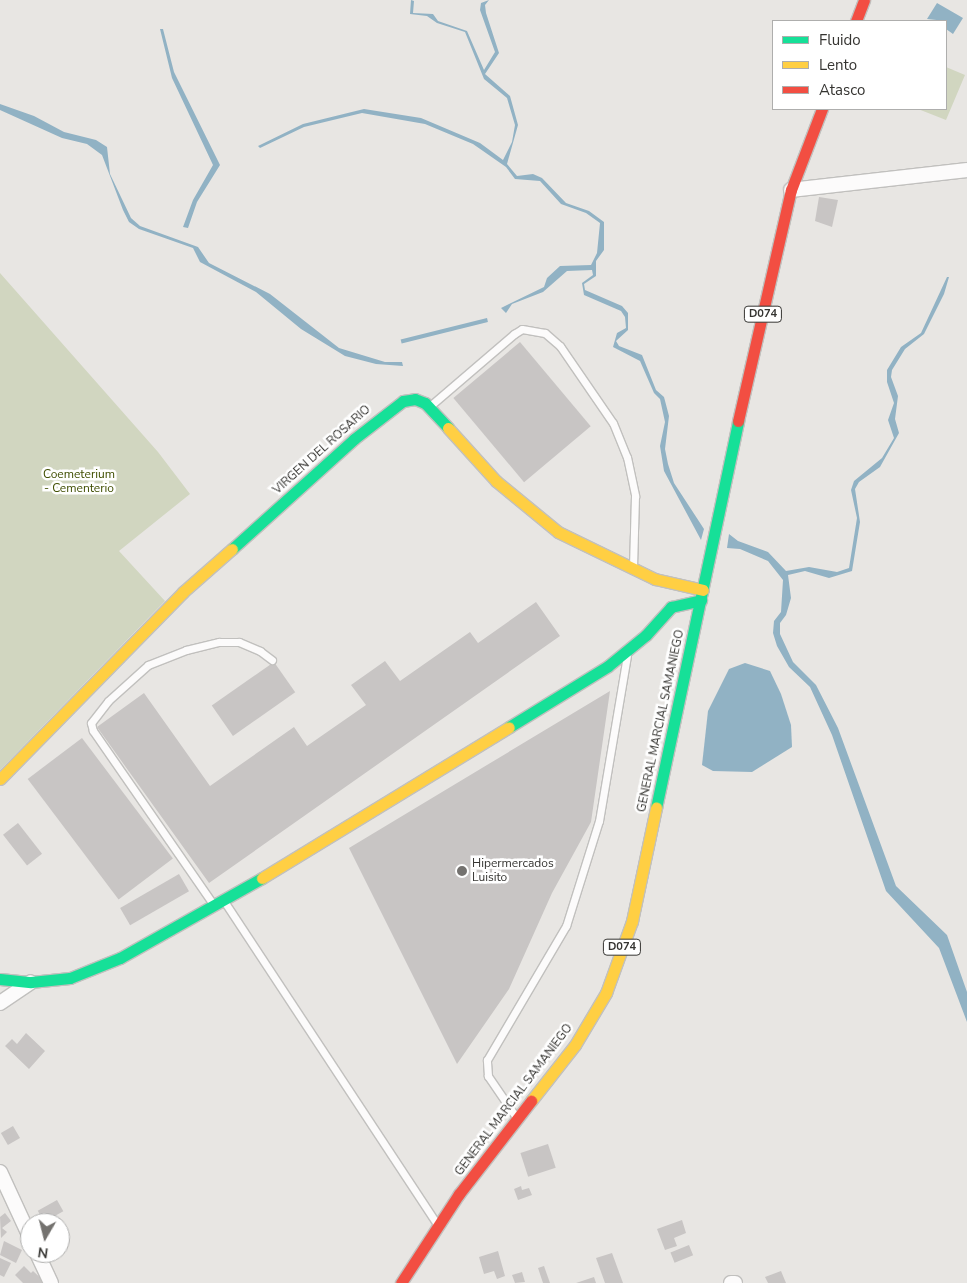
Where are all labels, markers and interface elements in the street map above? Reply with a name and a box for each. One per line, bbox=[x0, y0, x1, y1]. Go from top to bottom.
legend bbox=[772, 20, 947, 110]
text: Fluido bbox=[819, 30, 861, 50]
text: Lento bbox=[819, 55, 857, 75]
text: Atasco bbox=[819, 80, 865, 100]
road number: D074 bbox=[743, 306, 783, 322]
street label: VIRGEN DEL ROSARIO bbox=[270, 402, 374, 498]
park label: Coemeterium - Cementerio bbox=[43, 468, 115, 496]
street label: GENERAL MARCIAL SAMANIEGO bbox=[635, 628, 687, 814]
place label: Hipermercados Luisito bbox=[472, 857, 554, 885]
marker: Hipermercados Luisito bbox=[456, 865, 468, 877]
road number: D074 bbox=[602, 939, 642, 956]
street label: GENERAL MARCIAL SAMANIEGO bbox=[452, 1021, 576, 1179]
north arrow bbox=[20, 1213, 70, 1263]
text: N bbox=[36, 1242, 50, 1262]

